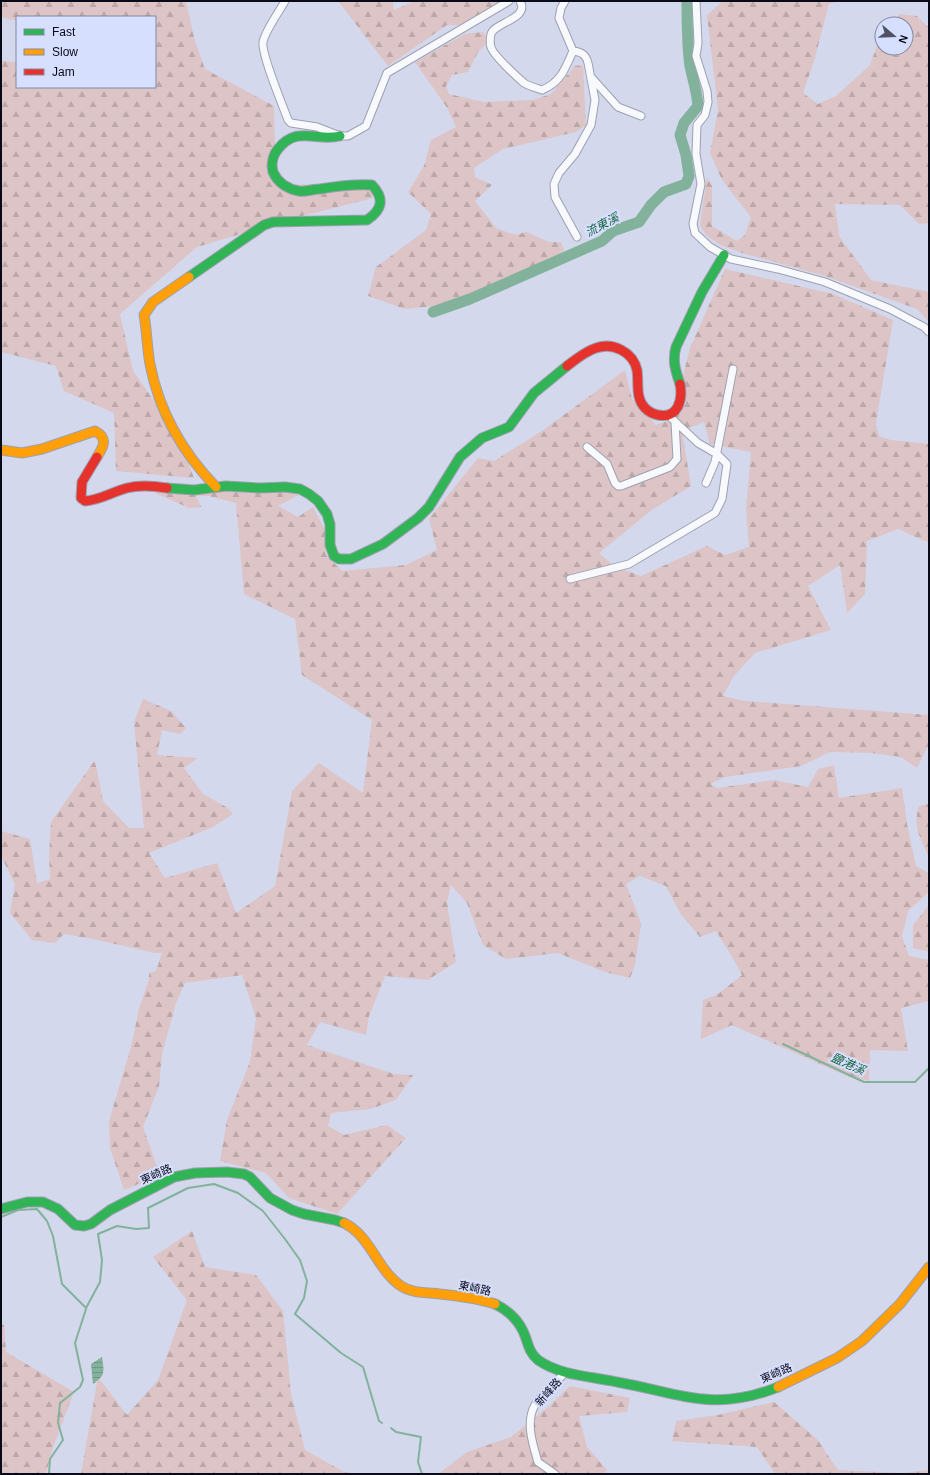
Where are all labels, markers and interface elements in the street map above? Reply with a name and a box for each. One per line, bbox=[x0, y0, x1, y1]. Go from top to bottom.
legend bbox=[16, 16, 156, 88]
north arrow bbox=[874, 16, 914, 56]
text: Fast bbox=[52, 25, 76, 39]
text: N bbox=[896, 34, 910, 45]
text: Slow bbox=[52, 45, 78, 59]
text: Jam bbox=[52, 65, 75, 79]
water label: 流東溪 bbox=[583, 209, 623, 240]
water label: 鹽港溪 bbox=[829, 1050, 869, 1079]
street label: 東崎路 bbox=[138, 1162, 174, 1186]
street label: 東崎路 bbox=[458, 1279, 492, 1297]
street label: 東崎路 bbox=[758, 1361, 794, 1385]
street label: 新峰路 bbox=[533, 1376, 563, 1408]

